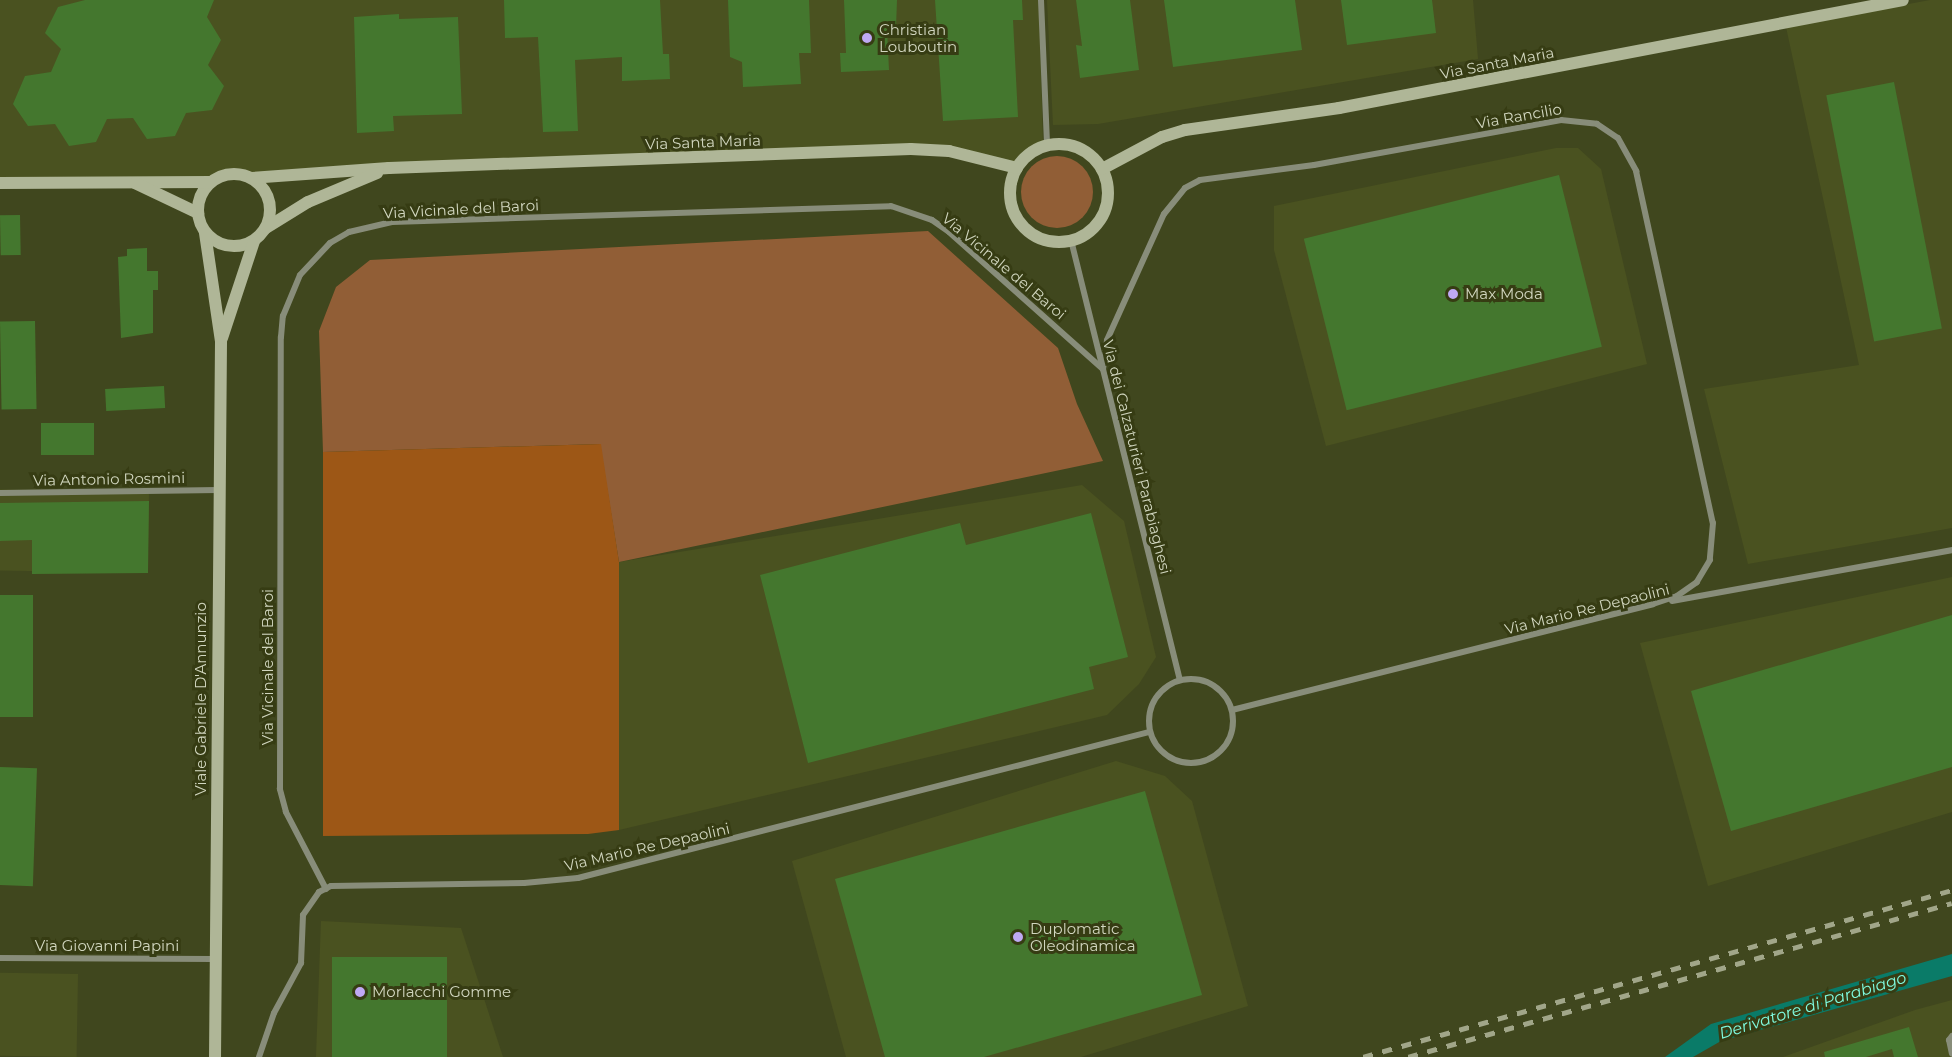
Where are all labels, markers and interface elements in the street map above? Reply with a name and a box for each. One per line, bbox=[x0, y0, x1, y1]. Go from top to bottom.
place label: Christian Louboutin bbox=[879, 20, 957, 55]
marker: Christian Louboutin bbox=[860, 31, 874, 45]
street label: Via Santa Maria bbox=[1438, 43, 1556, 83]
street label: Via Rancilio bbox=[1475, 100, 1563, 132]
street label: Via Santa Maria bbox=[645, 131, 761, 153]
street label: Via Vicinale del Baroi bbox=[383, 196, 539, 222]
street label: Via Vicinale del Baroi bbox=[938, 209, 1070, 323]
place label: Max Moda bbox=[1465, 285, 1543, 303]
marker: Max Moda bbox=[1446, 287, 1460, 301]
street label: Via dei Calzaturieri Parabiaghesi bbox=[1099, 338, 1175, 576]
street label: Via Antonio Rosmini bbox=[33, 469, 185, 489]
street label: Via Mario Re Depaolini bbox=[1503, 580, 1671, 638]
street label: Via Vicinale del Baroi bbox=[259, 589, 277, 745]
street label: Viale Gabriele D'Annunzio bbox=[192, 602, 210, 796]
street label: Via Mario Re Depaolini bbox=[562, 819, 732, 875]
place label: Duplomatic Oleodinamica bbox=[1030, 919, 1136, 954]
marker: Duplomatic Oleodinamica bbox=[1011, 930, 1025, 944]
street label: Via Giovanni Papini bbox=[35, 937, 179, 955]
water label: Derivatore di Parabiago bbox=[1717, 968, 1909, 1044]
place label: Morlacchi Gomme bbox=[372, 983, 511, 1001]
marker: Morlacchi Gomme bbox=[353, 985, 367, 999]

